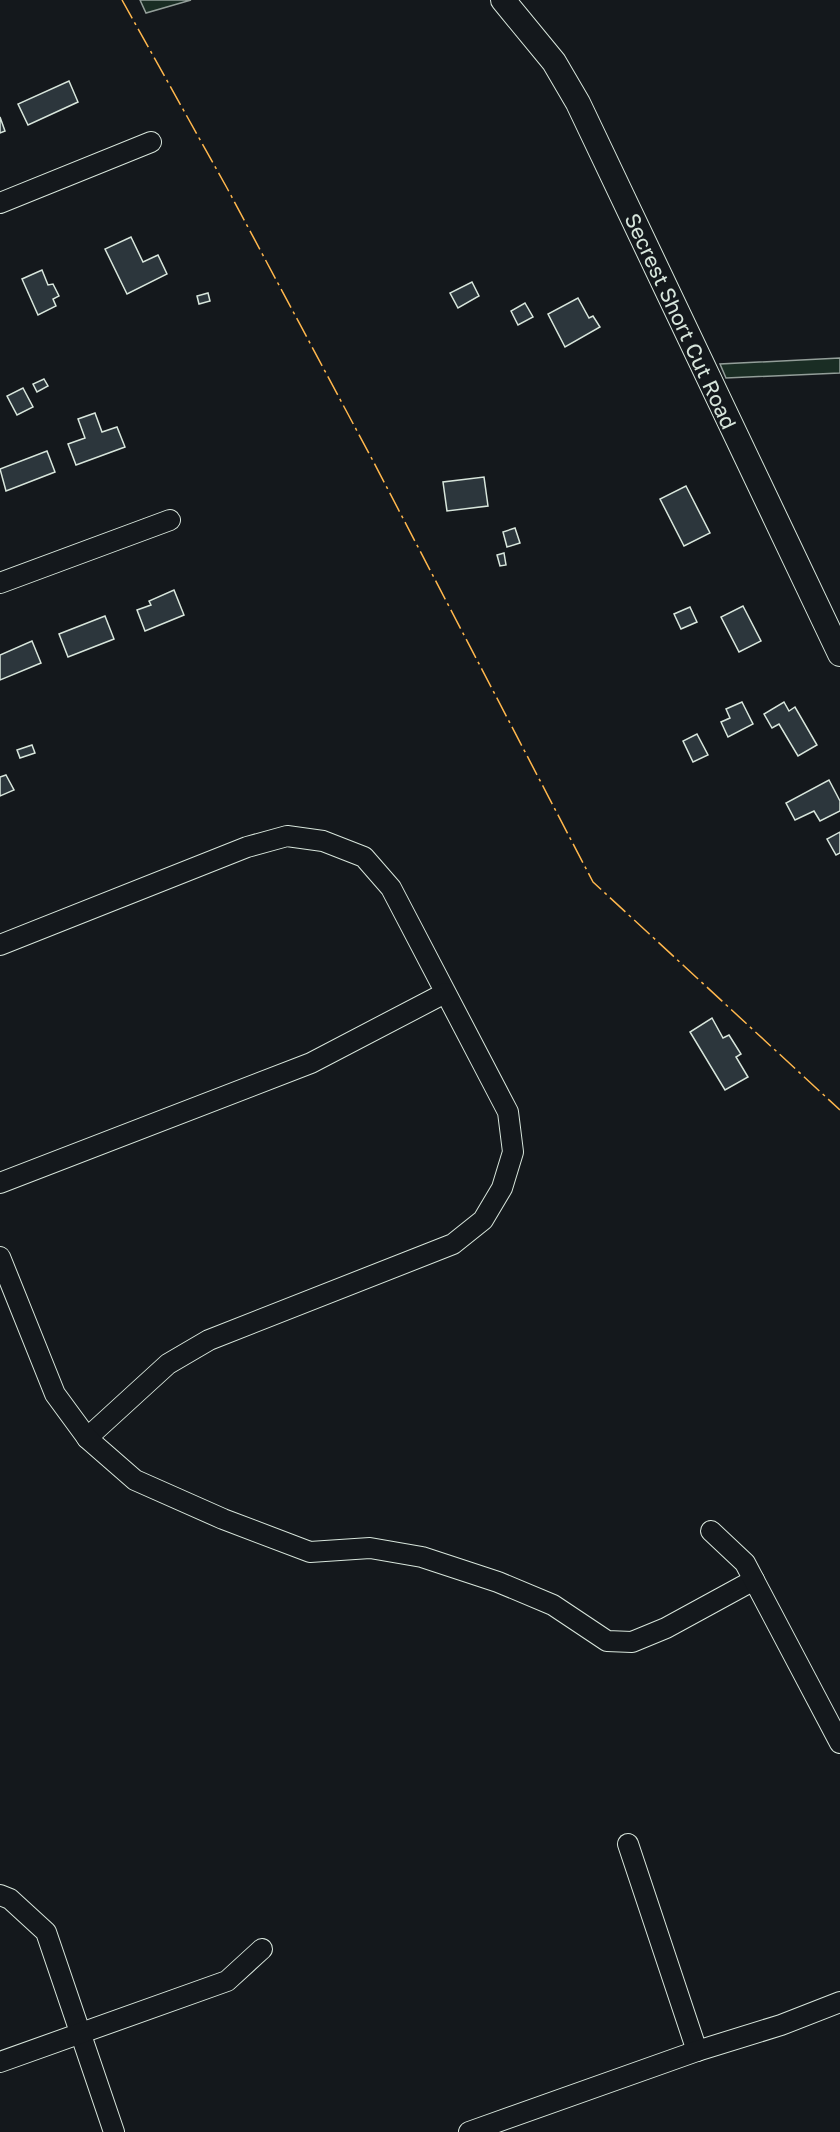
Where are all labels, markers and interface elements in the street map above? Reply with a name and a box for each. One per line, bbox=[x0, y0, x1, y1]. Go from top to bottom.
street label: Secrest Short Cut Road bbox=[619, 209, 743, 433]

